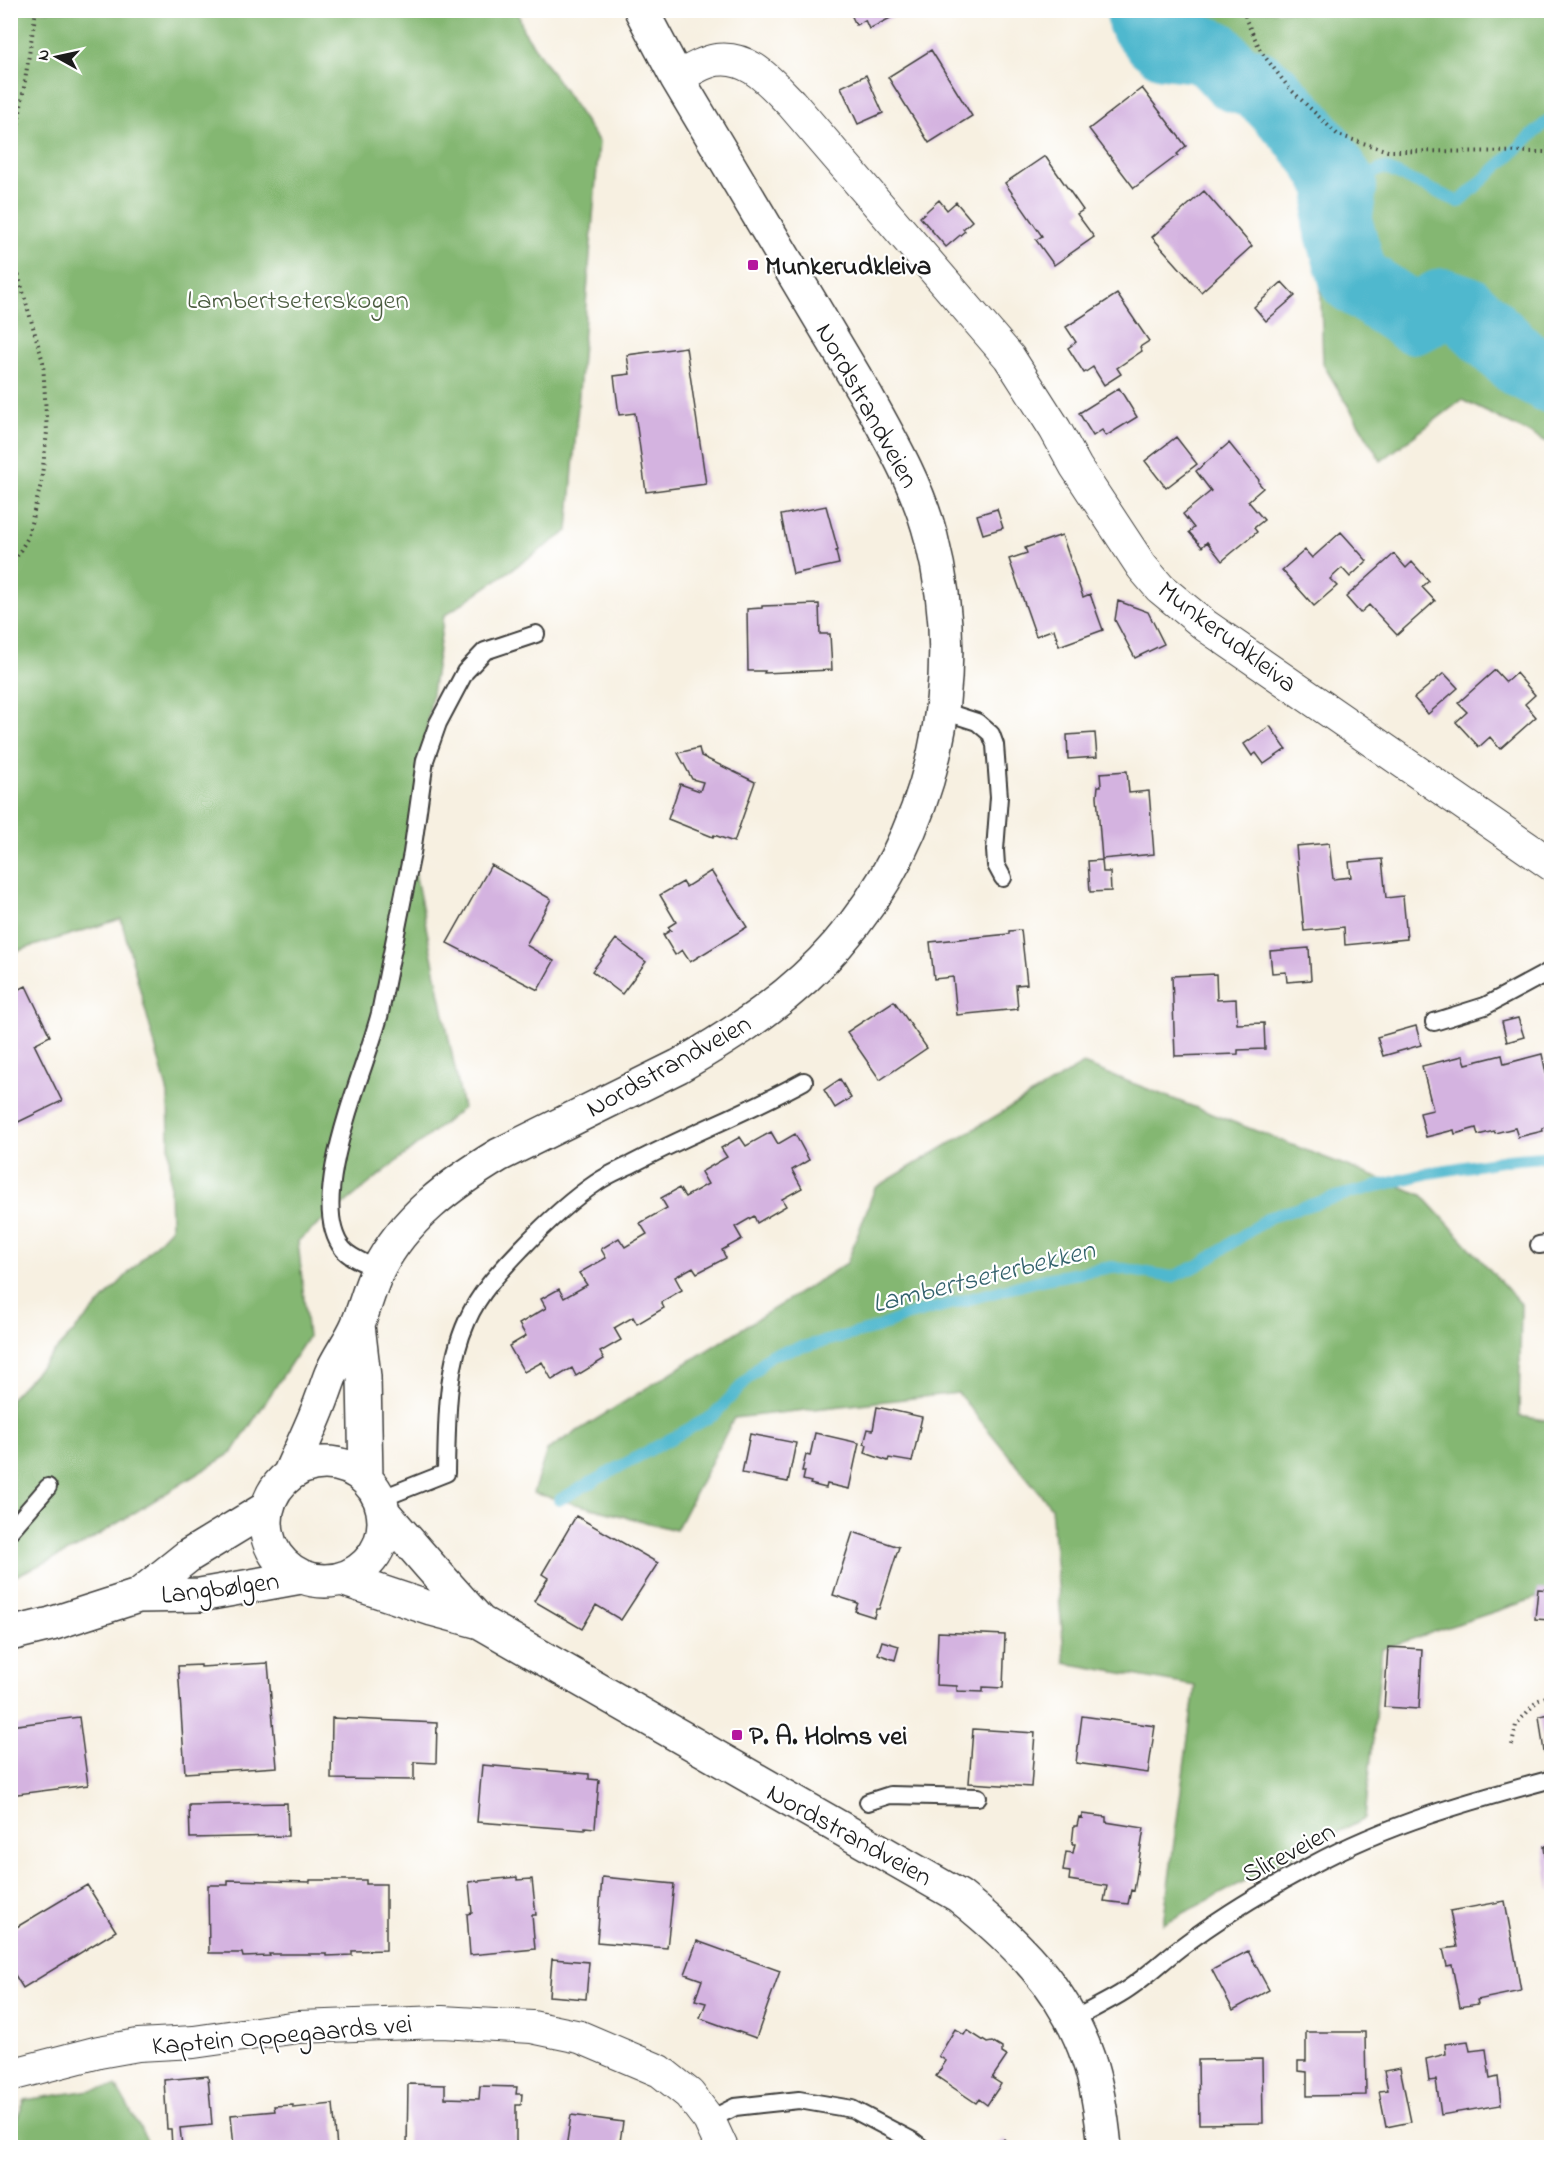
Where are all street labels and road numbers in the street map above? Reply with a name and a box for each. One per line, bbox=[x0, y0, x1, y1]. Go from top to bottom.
street label: Nordstrandveien bbox=[804, 316, 927, 496]
street label: Munkerudkleiva bbox=[1148, 572, 1305, 704]
street label: Nordstrandveien bbox=[579, 1006, 759, 1129]
street label: Langbølgen bbox=[159, 1563, 282, 1616]
street label: Nordstrandveien bbox=[759, 1775, 939, 1898]
street label: Slireveien bbox=[1236, 1813, 1343, 1895]
street label: Kaptein Oppegaards vei bbox=[150, 2006, 414, 2067]

